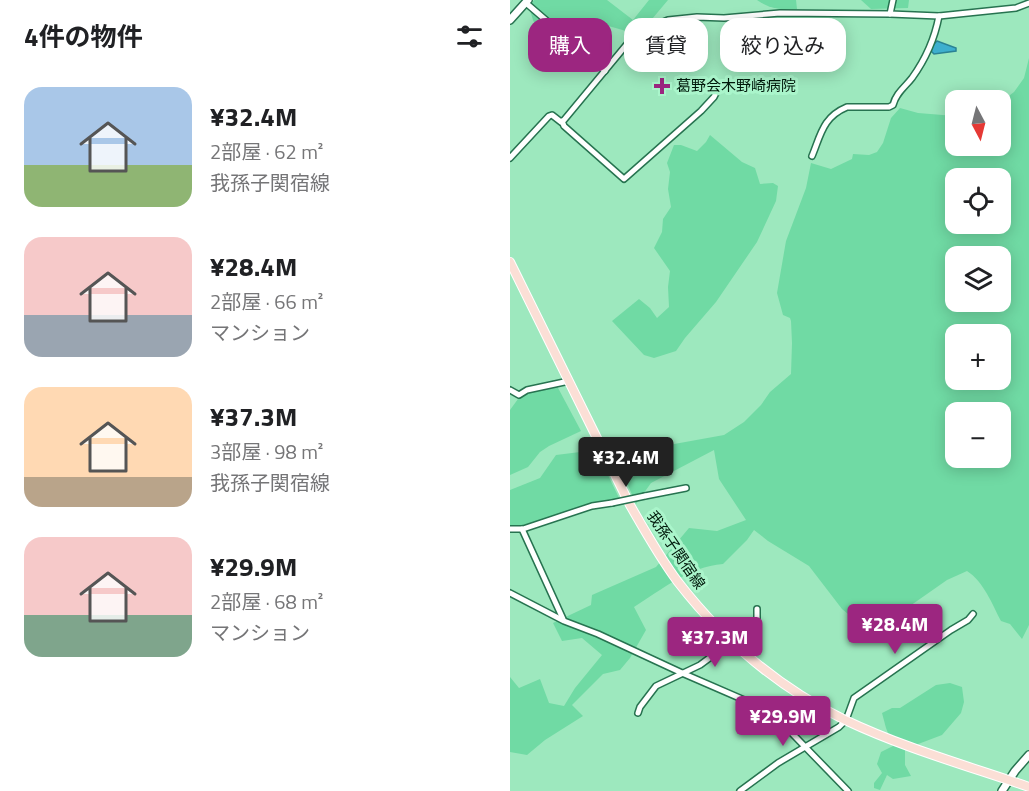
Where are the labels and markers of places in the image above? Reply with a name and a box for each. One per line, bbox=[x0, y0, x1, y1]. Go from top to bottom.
place label: 葛野会木野崎病院 bbox=[676, 74, 796, 97]
marker: 葛野会木野崎病院 bbox=[653, 77, 671, 95]
pin: ¥32.4M bbox=[577, 437, 675, 488]
pin: ¥28.4M bbox=[846, 604, 944, 655]
pin: ¥37.3M bbox=[666, 617, 764, 668]
pin: ¥29.9M bbox=[734, 696, 832, 747]

